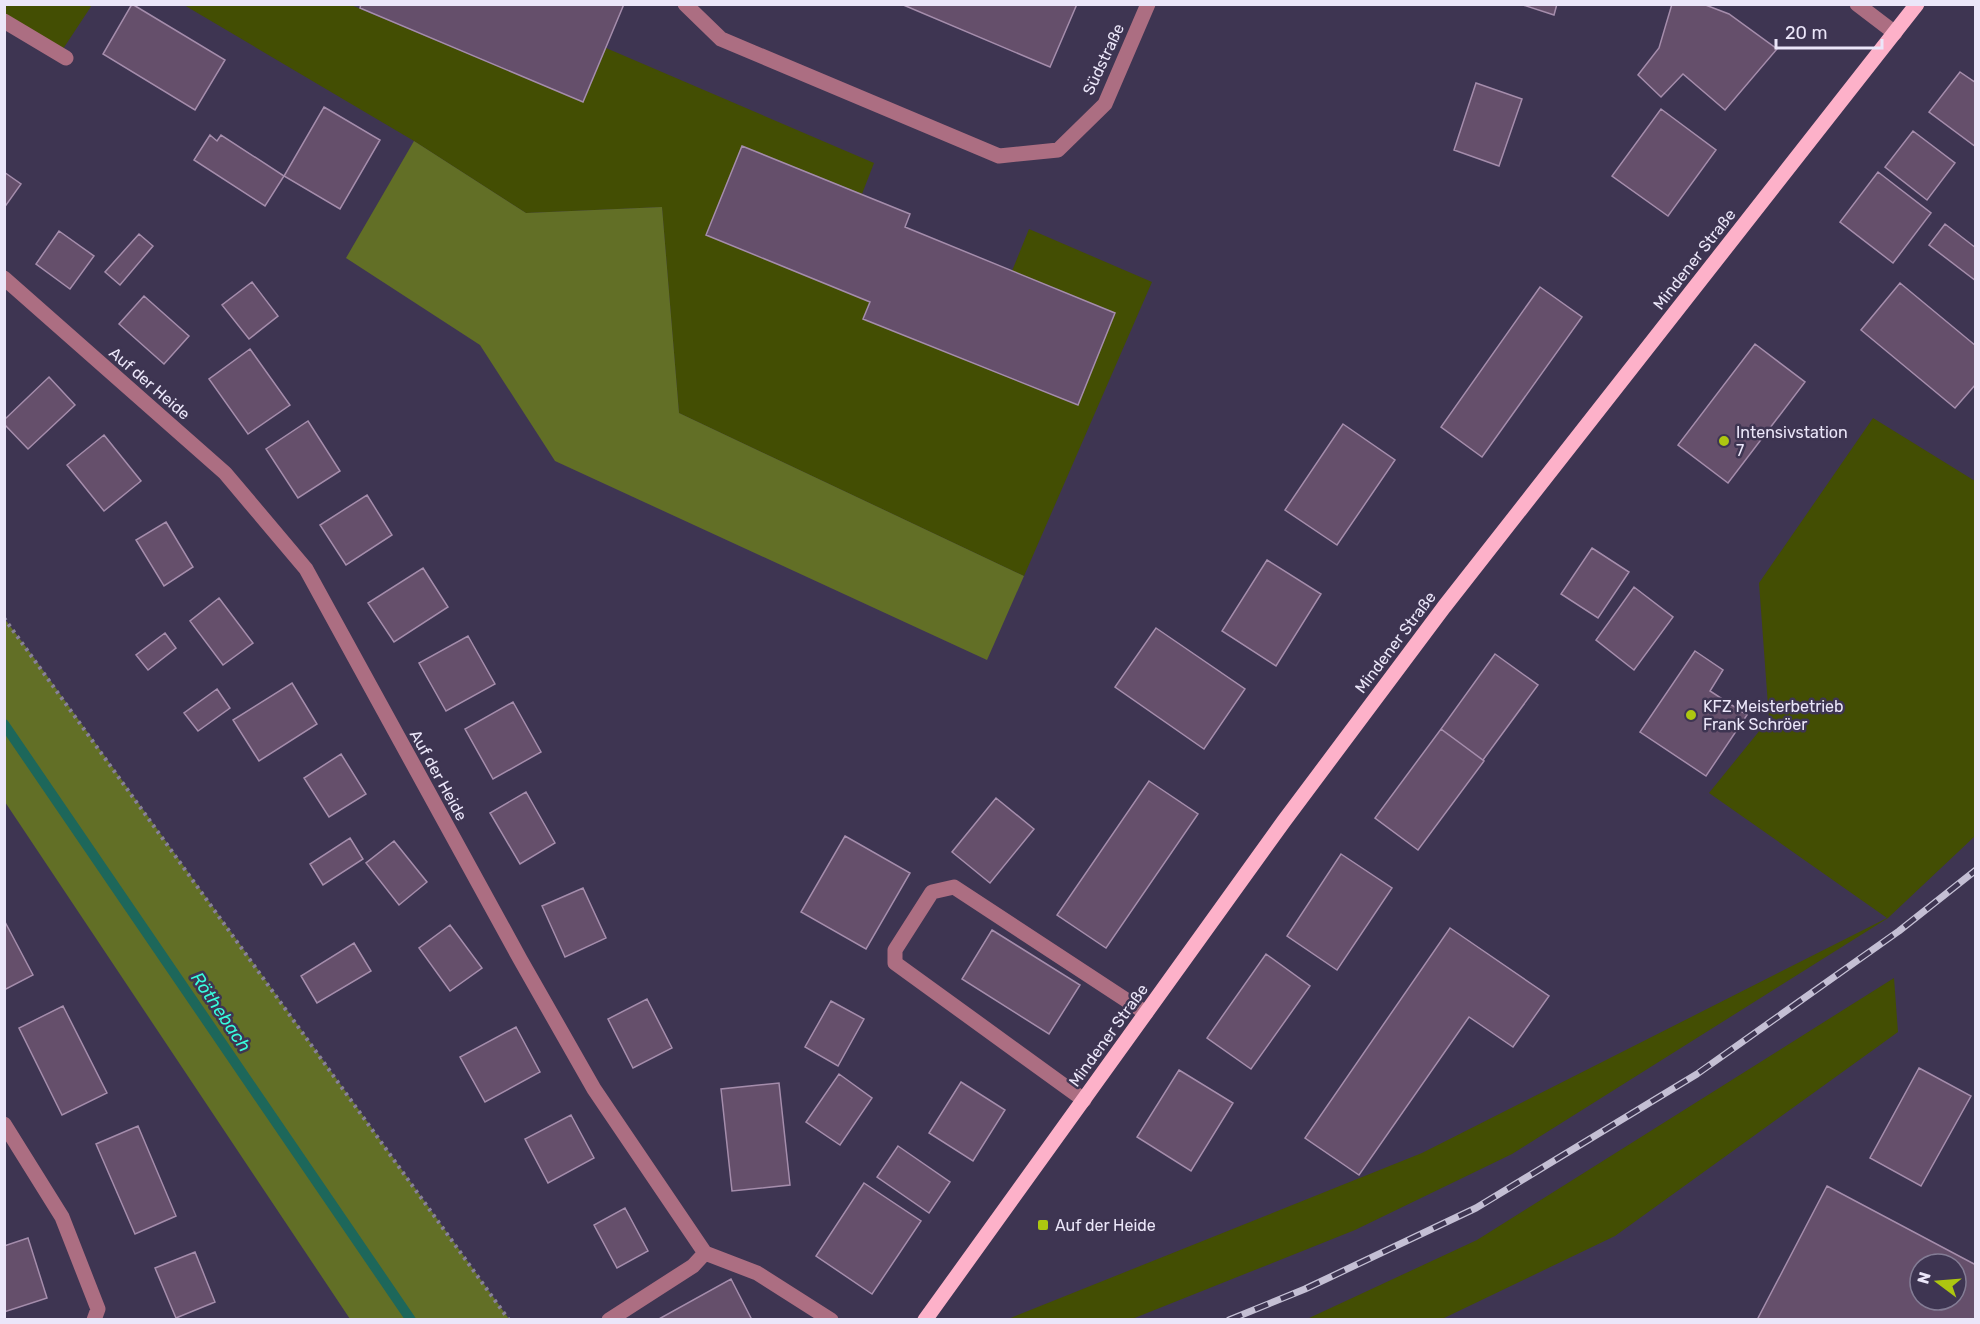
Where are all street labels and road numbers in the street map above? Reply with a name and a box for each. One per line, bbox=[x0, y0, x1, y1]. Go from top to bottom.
street label: Südstraße bbox=[1079, 20, 1128, 98]
street label: Mindener Straße bbox=[1649, 205, 1740, 313]
street label: Auf der Heide bbox=[105, 343, 194, 424]
street label: Mindener Straße bbox=[1351, 588, 1440, 697]
street label: Auf der Heide bbox=[406, 727, 471, 824]
street label: Mindener Straße bbox=[1065, 980, 1152, 1090]

